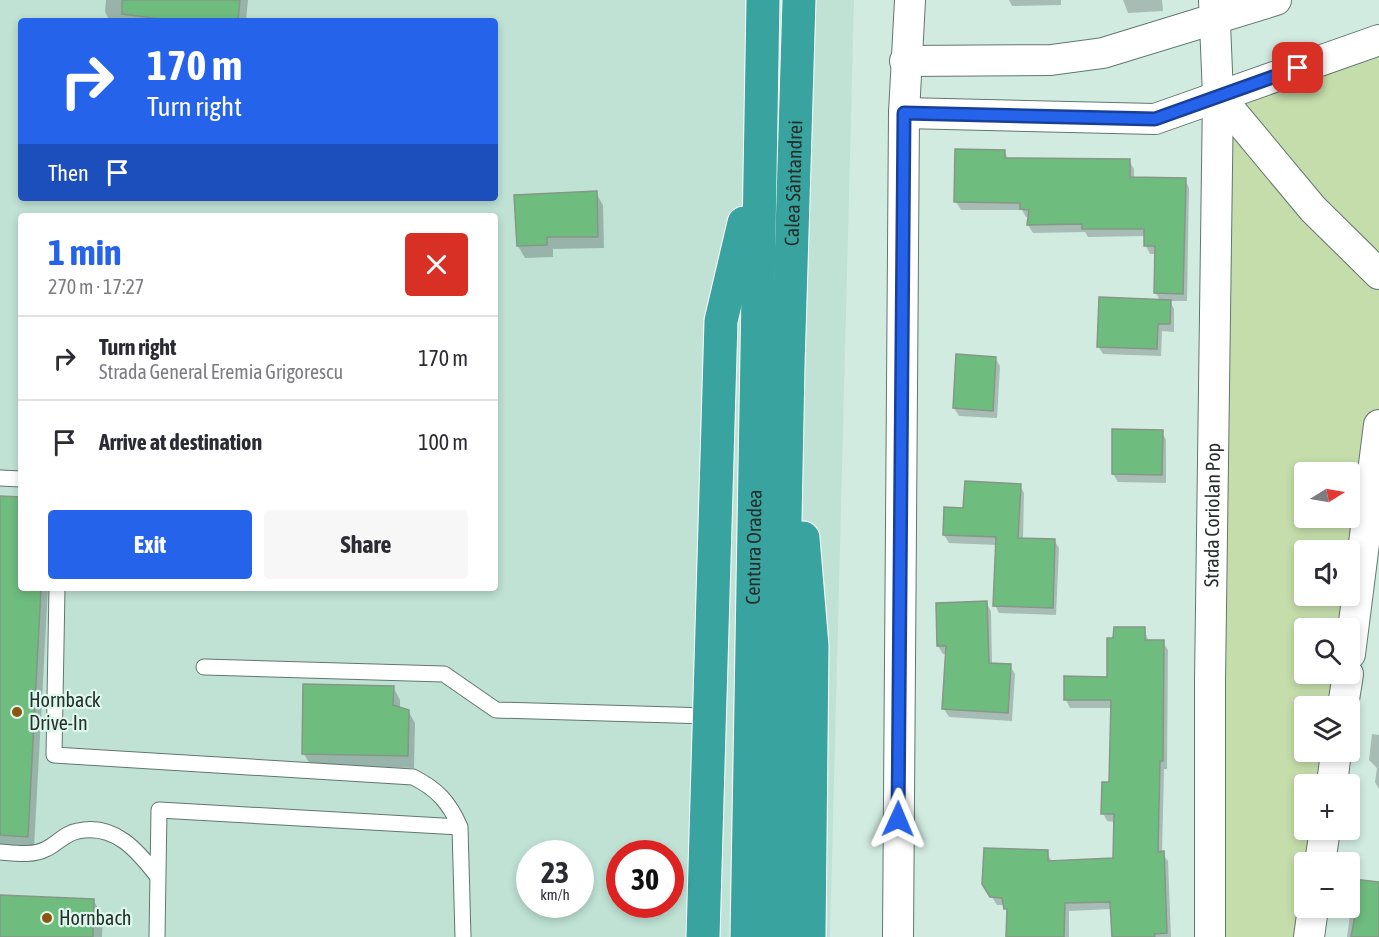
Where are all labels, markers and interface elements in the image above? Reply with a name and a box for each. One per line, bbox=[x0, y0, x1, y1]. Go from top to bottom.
text: 170 m bbox=[147, 41, 242, 89]
icon: right bbox=[48, 42, 126, 120]
pin bbox=[1272, 42, 1323, 93]
icon: arrive bbox=[1281, 51, 1314, 84]
text: Turn right bbox=[147, 91, 242, 122]
street label: Calea Sântandrei bbox=[780, 120, 806, 246]
icon: arrive bbox=[101, 156, 134, 189]
text: Then bbox=[48, 160, 89, 186]
text: 1 min bbox=[48, 231, 122, 273]
button: close bbox=[405, 233, 468, 296]
text: 270 m · 17:27 bbox=[48, 275, 144, 298]
text: Turn right bbox=[99, 334, 176, 360]
icon: right bbox=[48, 342, 81, 375]
text: 170 m bbox=[418, 345, 468, 371]
text: Strada General Eremia Grigorescu bbox=[99, 360, 343, 383]
icon: arrive bbox=[48, 426, 81, 459]
text: Arrive at destination bbox=[99, 429, 262, 455]
text: 100 m bbox=[418, 429, 468, 455]
street label: Strada Coriolan Pop bbox=[1199, 443, 1224, 587]
north arrow bbox=[1294, 462, 1360, 528]
map controls bbox=[1294, 462, 1360, 918]
street label: Centura Oradea bbox=[741, 489, 766, 605]
button: Exit bbox=[48, 510, 252, 579]
button: Share bbox=[264, 510, 468, 579]
button: sound bbox=[1294, 540, 1360, 606]
button: search bbox=[1294, 618, 1360, 684]
place label: Hornback Drive-In bbox=[29, 688, 101, 734]
button: layers bbox=[1294, 696, 1360, 762]
marker: Hornback Drive-In bbox=[10, 705, 24, 719]
button: + bbox=[1294, 774, 1360, 840]
position arrow bbox=[866, 787, 930, 851]
speed limit sign: 30 bbox=[606, 840, 684, 918]
button: − bbox=[1294, 852, 1360, 918]
text: 23 bbox=[541, 855, 569, 889]
text: km/h bbox=[540, 886, 570, 903]
place label: Hornbach bbox=[59, 906, 132, 929]
marker: Hornbach bbox=[40, 911, 54, 925]

